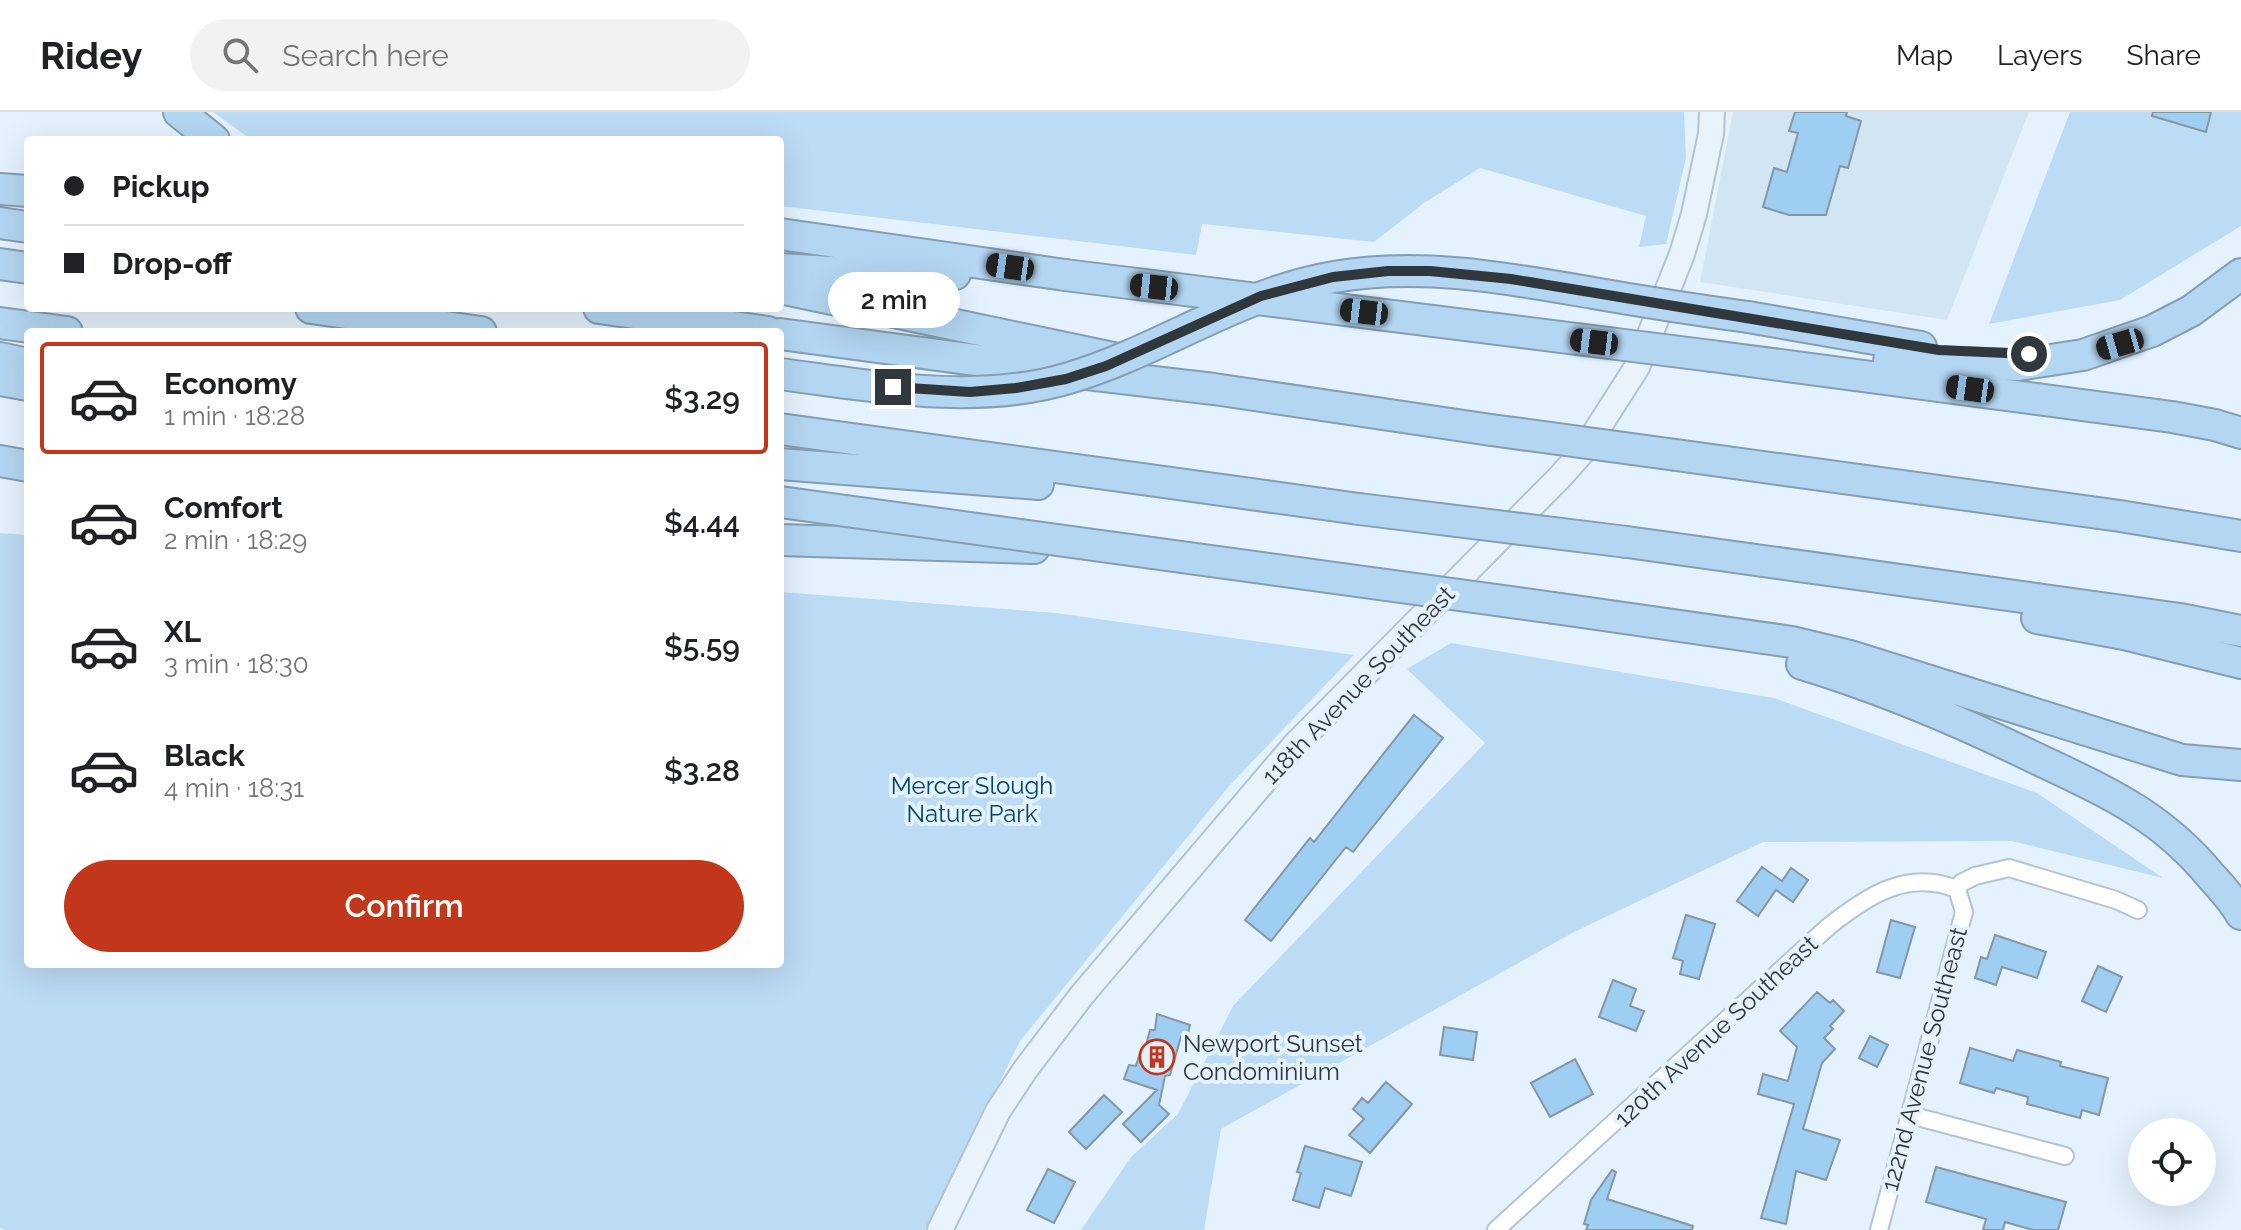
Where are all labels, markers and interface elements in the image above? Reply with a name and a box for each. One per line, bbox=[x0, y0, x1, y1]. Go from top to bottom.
search box bbox=[190, 19, 750, 91]
text: Ridey bbox=[40, 33, 142, 78]
icon: search bbox=[218, 33, 262, 77]
text: Search here bbox=[282, 38, 449, 73]
text: Map bbox=[1896, 39, 1953, 72]
text: Layers bbox=[1997, 39, 2083, 72]
text: Share bbox=[2127, 39, 2201, 72]
text: Pickup bbox=[112, 169, 210, 204]
text: Drop-off bbox=[112, 246, 232, 281]
car bbox=[985, 252, 1035, 282]
callout: 2 min bbox=[827, 271, 959, 327]
car bbox=[1129, 273, 1179, 301]
text: 2 min bbox=[861, 285, 927, 315]
car bbox=[1339, 297, 1389, 327]
car bbox=[2094, 326, 2146, 362]
car bbox=[1569, 327, 1619, 357]
route start bbox=[2011, 336, 2047, 372]
icon: car bbox=[68, 362, 140, 434]
text: Economy bbox=[164, 366, 297, 401]
route end bbox=[875, 369, 911, 405]
car bbox=[1945, 374, 1995, 404]
text: $3.29 bbox=[664, 381, 740, 416]
text: 1 min · 18:28 bbox=[164, 401, 305, 431]
icon: car bbox=[68, 486, 140, 558]
text: Comfort bbox=[164, 490, 283, 525]
text: $4.44 bbox=[664, 505, 740, 540]
text: 2 min · 18:29 bbox=[164, 525, 307, 555]
street label: 118th Avenue Southeast bbox=[1256, 580, 1460, 790]
icon: car bbox=[68, 610, 140, 682]
text: XL bbox=[164, 614, 201, 649]
text: $5.59 bbox=[664, 629, 740, 664]
text: 3 min · 18:30 bbox=[164, 649, 309, 679]
icon: car bbox=[68, 734, 140, 806]
text: Black bbox=[164, 738, 245, 773]
text: $3.28 bbox=[664, 753, 740, 788]
park label: Mercer Slough Nature Park bbox=[891, 771, 1053, 828]
text: 4 min · 18:31 bbox=[164, 773, 304, 803]
button: Confirm bbox=[64, 860, 744, 952]
street label: 122nd Avenue Southeast bbox=[1875, 924, 1973, 1194]
street label: 120th Avenue Southeast bbox=[1608, 929, 1824, 1133]
place label: Newport Sunset Condominium bbox=[1183, 1029, 1363, 1086]
building icon: Newport Sunset Condominium bbox=[1138, 1038, 1176, 1076]
map controls bbox=[2128, 1118, 2216, 1206]
button: locate bbox=[2128, 1118, 2216, 1206]

